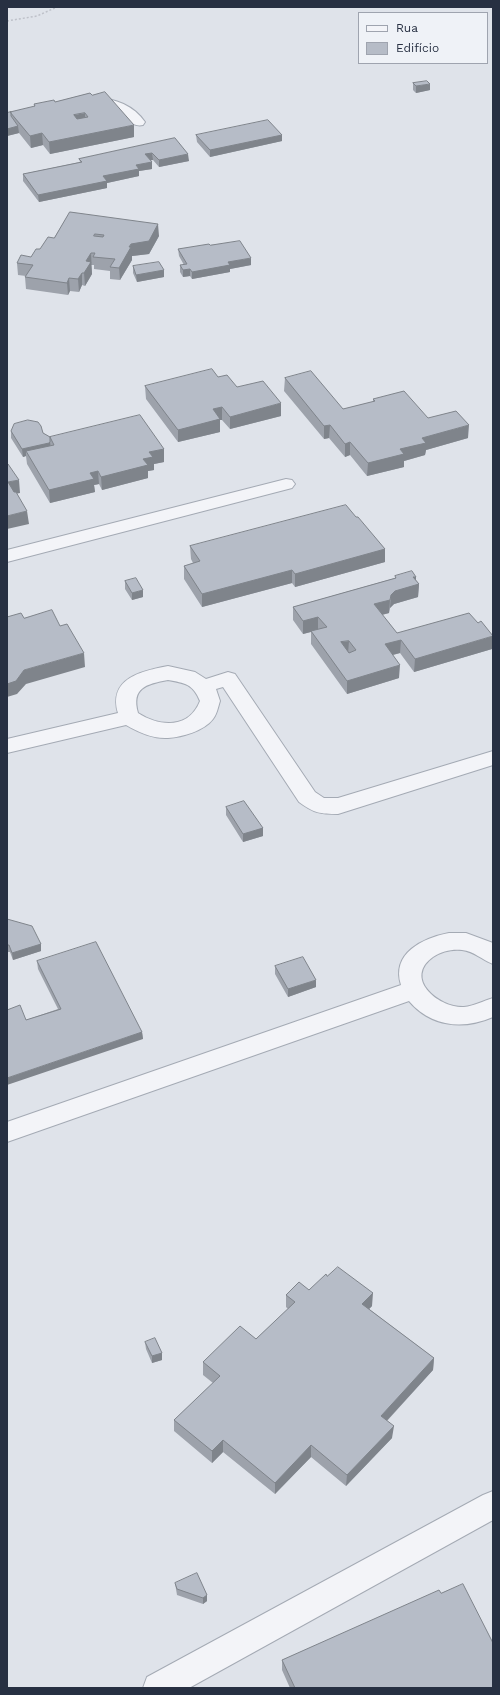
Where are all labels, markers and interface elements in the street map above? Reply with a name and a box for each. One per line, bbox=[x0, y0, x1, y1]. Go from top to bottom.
legend bbox=[358, 12, 488, 64]
text: Rua bbox=[396, 21, 418, 35]
text: Edifício bbox=[396, 41, 439, 55]

